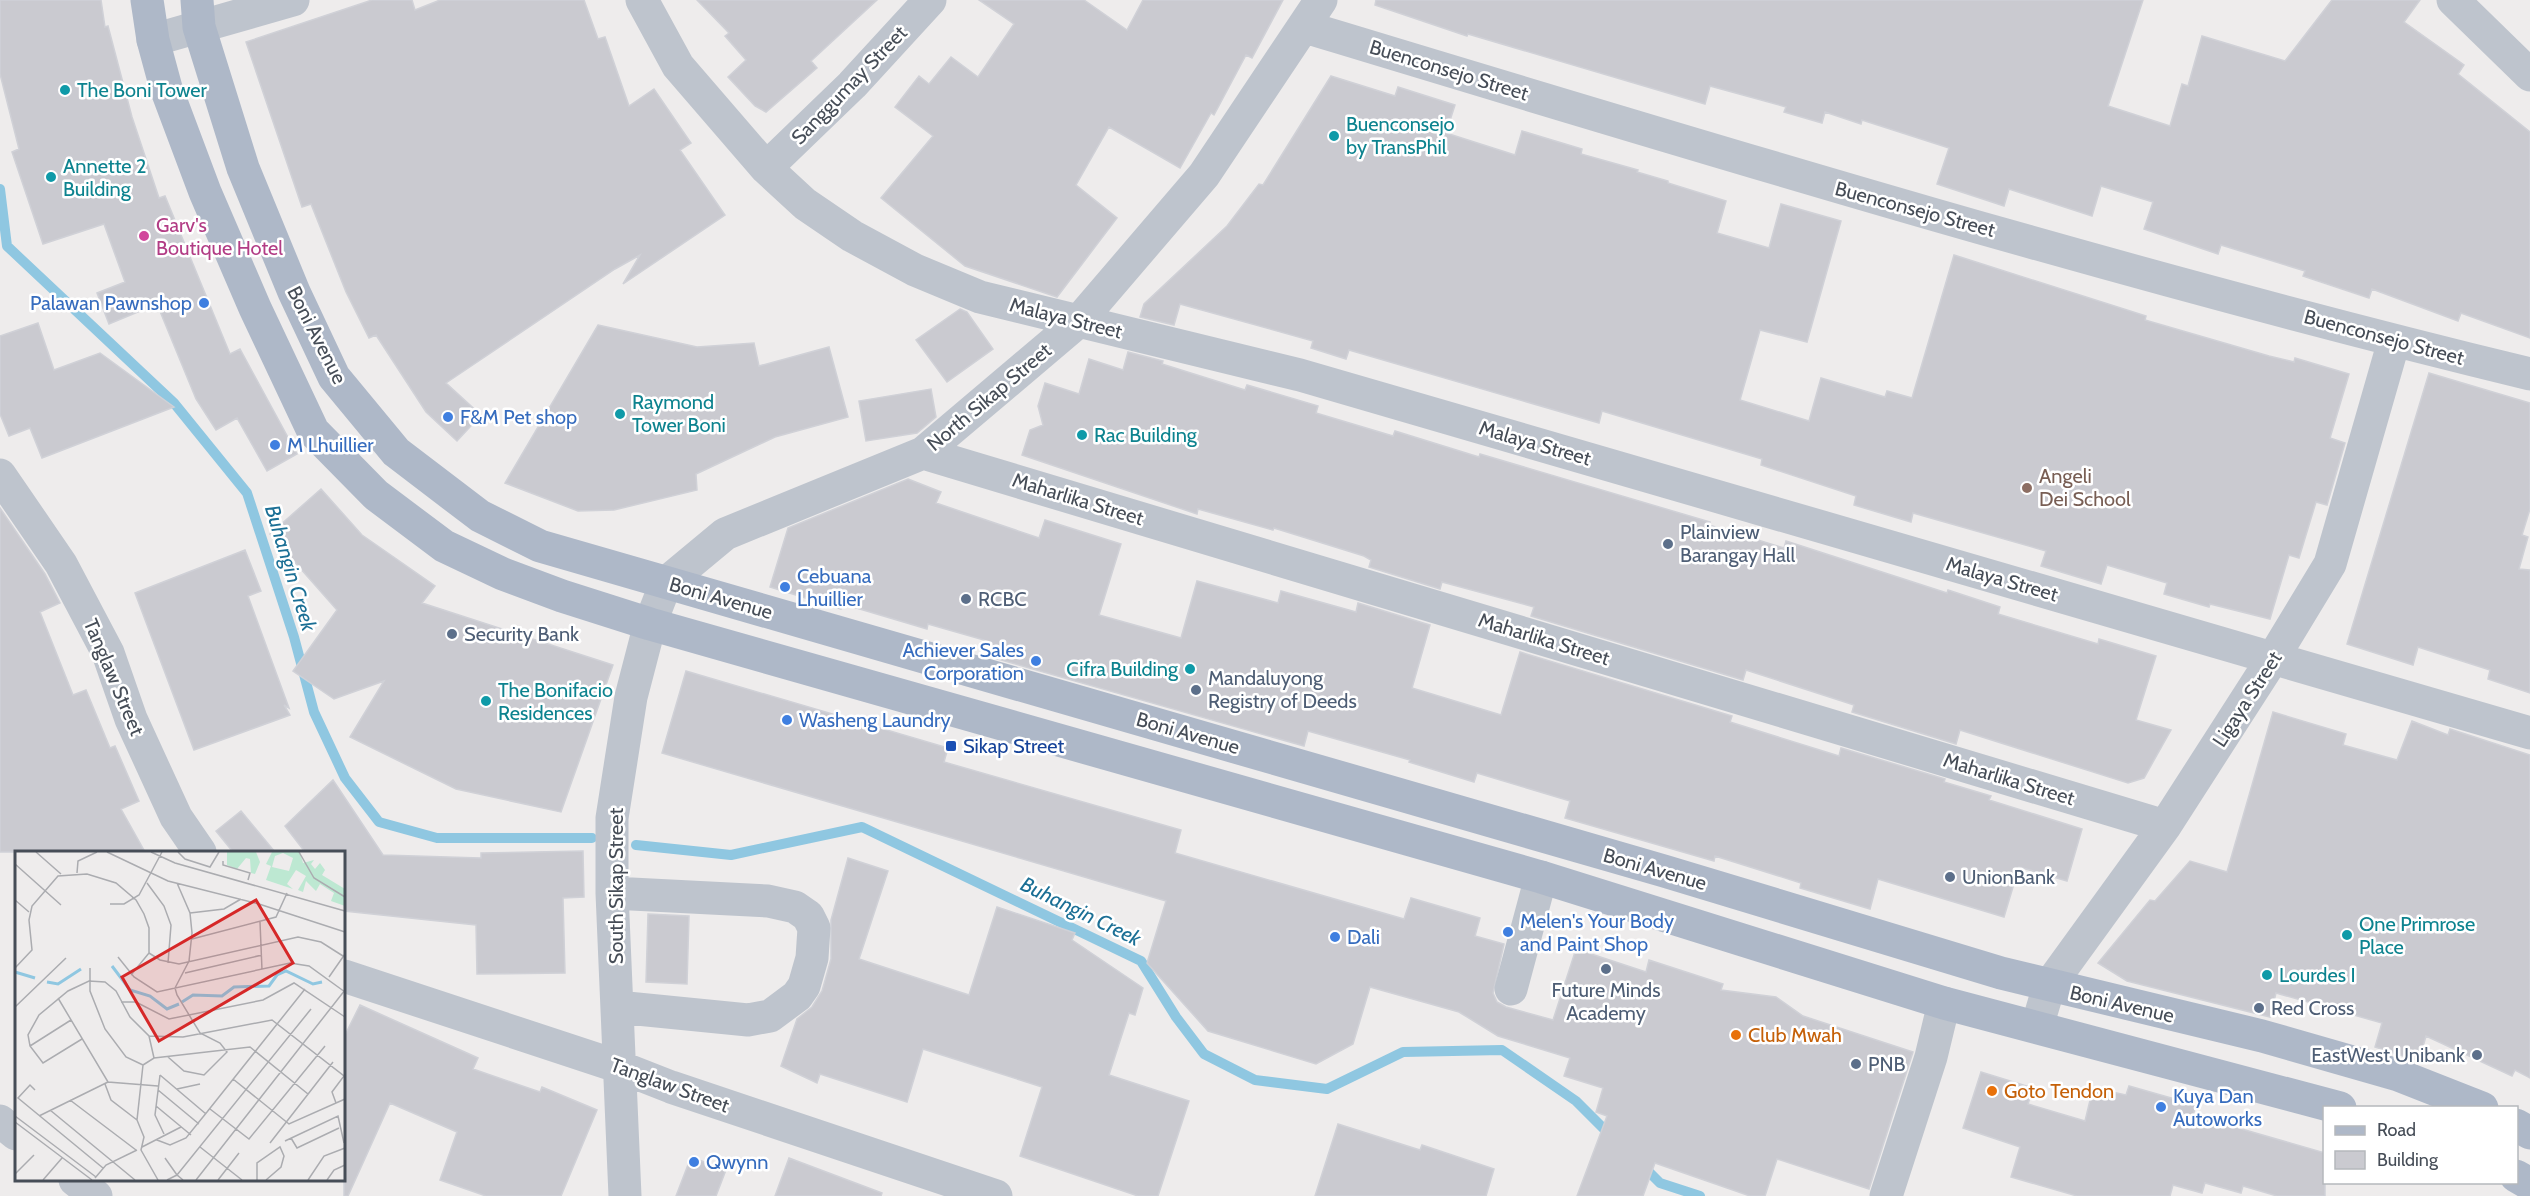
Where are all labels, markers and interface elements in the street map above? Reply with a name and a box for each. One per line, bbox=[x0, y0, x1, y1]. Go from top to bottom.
street label: Sanggumay Street bbox=[786, 21, 912, 149]
street label: Buenconsejo Street bbox=[1367, 34, 1531, 106]
place label: The Boni Tower bbox=[77, 78, 208, 102]
marker: The Boni Tower bbox=[58, 83, 72, 97]
place label: Buenconsejo by TransPhil bbox=[1346, 112, 1455, 159]
marker: Buenconsejo by TransPhil bbox=[1327, 129, 1341, 143]
place label: Annette 2 Building bbox=[63, 154, 147, 201]
marker: Annette 2 Building bbox=[44, 170, 58, 184]
street label: Buenconsejo Street bbox=[1832, 176, 1998, 242]
place label: Garv's Boutique Hotel bbox=[156, 213, 283, 260]
marker: Garv's Boutique Hotel bbox=[137, 229, 151, 243]
street label: Boni Avenue bbox=[282, 282, 352, 388]
place label: Palawan Pawnshop bbox=[30, 291, 192, 315]
street label: Malaya Street bbox=[1007, 292, 1125, 344]
marker: Palawan Pawnshop bbox=[197, 296, 211, 310]
street label: Buenconsejo Street bbox=[2301, 304, 2467, 370]
street label: North Sikap Street bbox=[922, 338, 1056, 456]
place label: Raymond Tower Boni bbox=[632, 390, 726, 437]
place label: F&M Pet shop bbox=[460, 405, 577, 429]
marker: Raymond Tower Boni bbox=[613, 407, 627, 421]
marker: F&M Pet shop bbox=[441, 410, 455, 424]
street label: Malaya Street bbox=[1476, 416, 1594, 470]
place label: Rac Building bbox=[1094, 423, 1198, 447]
marker: Rac Building bbox=[1075, 428, 1089, 442]
place label: M Lhuillier bbox=[287, 433, 374, 457]
marker: M Lhuillier bbox=[268, 438, 282, 452]
place label: Angeli Dei School bbox=[2039, 464, 2131, 511]
street label: Maharlika Street bbox=[1010, 468, 1147, 530]
marker: Angeli Dei School bbox=[2020, 481, 2034, 495]
water label: Buhangin Creek bbox=[260, 502, 322, 635]
place label: Plainview Barangay Hall bbox=[1680, 520, 1795, 567]
marker: Plainview Barangay Hall bbox=[1661, 537, 1675, 551]
street label: Malaya Street bbox=[1943, 552, 2061, 606]
place label: Cebuana Lhuillier bbox=[797, 564, 872, 611]
street label: Boni Avenue bbox=[667, 572, 775, 624]
marker: Cebuana Lhuillier bbox=[778, 580, 792, 594]
place label: RCBC bbox=[978, 587, 1027, 611]
marker: RCBC bbox=[959, 592, 973, 606]
street label: Maharlika Street bbox=[1476, 608, 1613, 670]
street label: Tanglaw Street bbox=[79, 615, 149, 739]
place label: Security Bank bbox=[464, 622, 579, 646]
marker: Security Bank bbox=[445, 627, 459, 641]
place label: Achiever Sales Corporation bbox=[902, 638, 1024, 685]
street label: Ligaya Street bbox=[2207, 647, 2287, 751]
marker: Achiever Sales Corporation bbox=[1029, 654, 1043, 668]
place label: Cifra Building bbox=[1066, 657, 1179, 681]
marker: Cifra Building bbox=[1183, 662, 1197, 676]
place label: Mandaluyong Registry of Deeds bbox=[1208, 666, 1357, 713]
place label: The Bonifacio Residences bbox=[498, 678, 613, 725]
marker: Mandaluyong Registry of Deeds bbox=[1189, 683, 1203, 697]
marker: The Bonifacio Residences bbox=[479, 694, 493, 708]
street label: Boni Avenue bbox=[1134, 707, 1242, 759]
place label: Washeng Laundry bbox=[799, 708, 951, 732]
marker: Washeng Laundry bbox=[780, 713, 794, 727]
place label: Sikap Street bbox=[963, 734, 1065, 758]
marker: Sikap Street bbox=[944, 739, 958, 753]
street label: Maharlika Street bbox=[1941, 748, 2078, 810]
street label: South Sikap Street bbox=[604, 807, 628, 964]
street label: Boni Avenue bbox=[1601, 843, 1709, 895]
inset map bbox=[15, 851, 345, 1181]
place label: UnionBank bbox=[1962, 865, 2055, 889]
marker: UnionBank bbox=[1943, 870, 1957, 884]
water label: Buhangin Creek bbox=[1017, 871, 1146, 951]
place label: Melen's Your Body and Paint Shop bbox=[1520, 909, 1674, 956]
place label: One Primrose Place bbox=[2359, 912, 2475, 959]
place label: Dali bbox=[1347, 925, 1380, 949]
marker: Melen's Your Body and Paint Shop bbox=[1501, 925, 1515, 939]
marker: One Primrose Place bbox=[2340, 928, 2354, 942]
marker: Dali bbox=[1328, 930, 1342, 944]
marker: Future Minds Academy bbox=[1599, 962, 1613, 976]
place label: Lourdes I bbox=[2279, 963, 2356, 987]
marker: Lourdes I bbox=[2260, 968, 2274, 982]
place label: Future Minds Academy bbox=[1551, 978, 1661, 1025]
street label: Boni Avenue bbox=[2068, 980, 2176, 1028]
place label: Red Cross bbox=[2271, 996, 2354, 1020]
marker: Red Cross bbox=[2252, 1001, 2266, 1015]
place label: Club Mwah bbox=[1748, 1023, 1842, 1047]
marker: Club Mwah bbox=[1729, 1028, 1743, 1042]
place label: EastWest Unibank bbox=[2311, 1043, 2465, 1067]
marker: EastWest Unibank bbox=[2470, 1048, 2484, 1062]
street label: Tanglaw Street bbox=[607, 1052, 733, 1118]
place label: PNB bbox=[1868, 1052, 1906, 1076]
marker: PNB bbox=[1849, 1057, 1863, 1071]
place label: Goto Tendon bbox=[2004, 1079, 2114, 1103]
marker: Goto Tendon bbox=[1985, 1084, 1999, 1098]
place label: Kuya Dan Autoworks bbox=[2173, 1084, 2262, 1131]
marker: Kuya Dan Autoworks bbox=[2154, 1100, 2168, 1114]
legend bbox=[2323, 1106, 2518, 1184]
text: Road bbox=[2377, 1119, 2416, 1141]
text: Building bbox=[2377, 1149, 2439, 1171]
place label: Qwynn bbox=[706, 1150, 768, 1174]
marker: Qwynn bbox=[687, 1155, 701, 1169]

